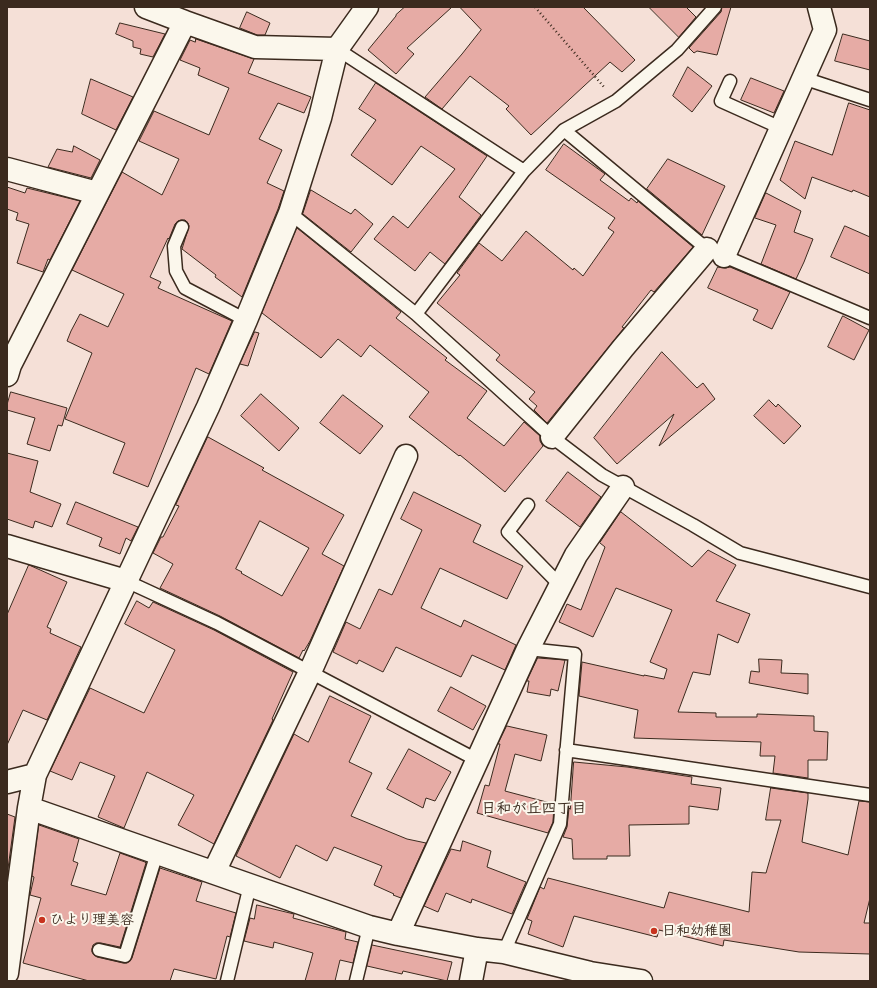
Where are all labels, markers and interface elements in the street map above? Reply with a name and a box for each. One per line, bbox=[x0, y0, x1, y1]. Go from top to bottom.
district label: 日和が丘四丁目 bbox=[482, 800, 586, 818]
place label: ひより理美容 bbox=[50, 912, 134, 928]
marker: ひより理美容 bbox=[37, 915, 47, 925]
place label: 日和幼稚園 bbox=[662, 923, 732, 939]
marker: 日和幼稚園 bbox=[649, 926, 659, 936]

